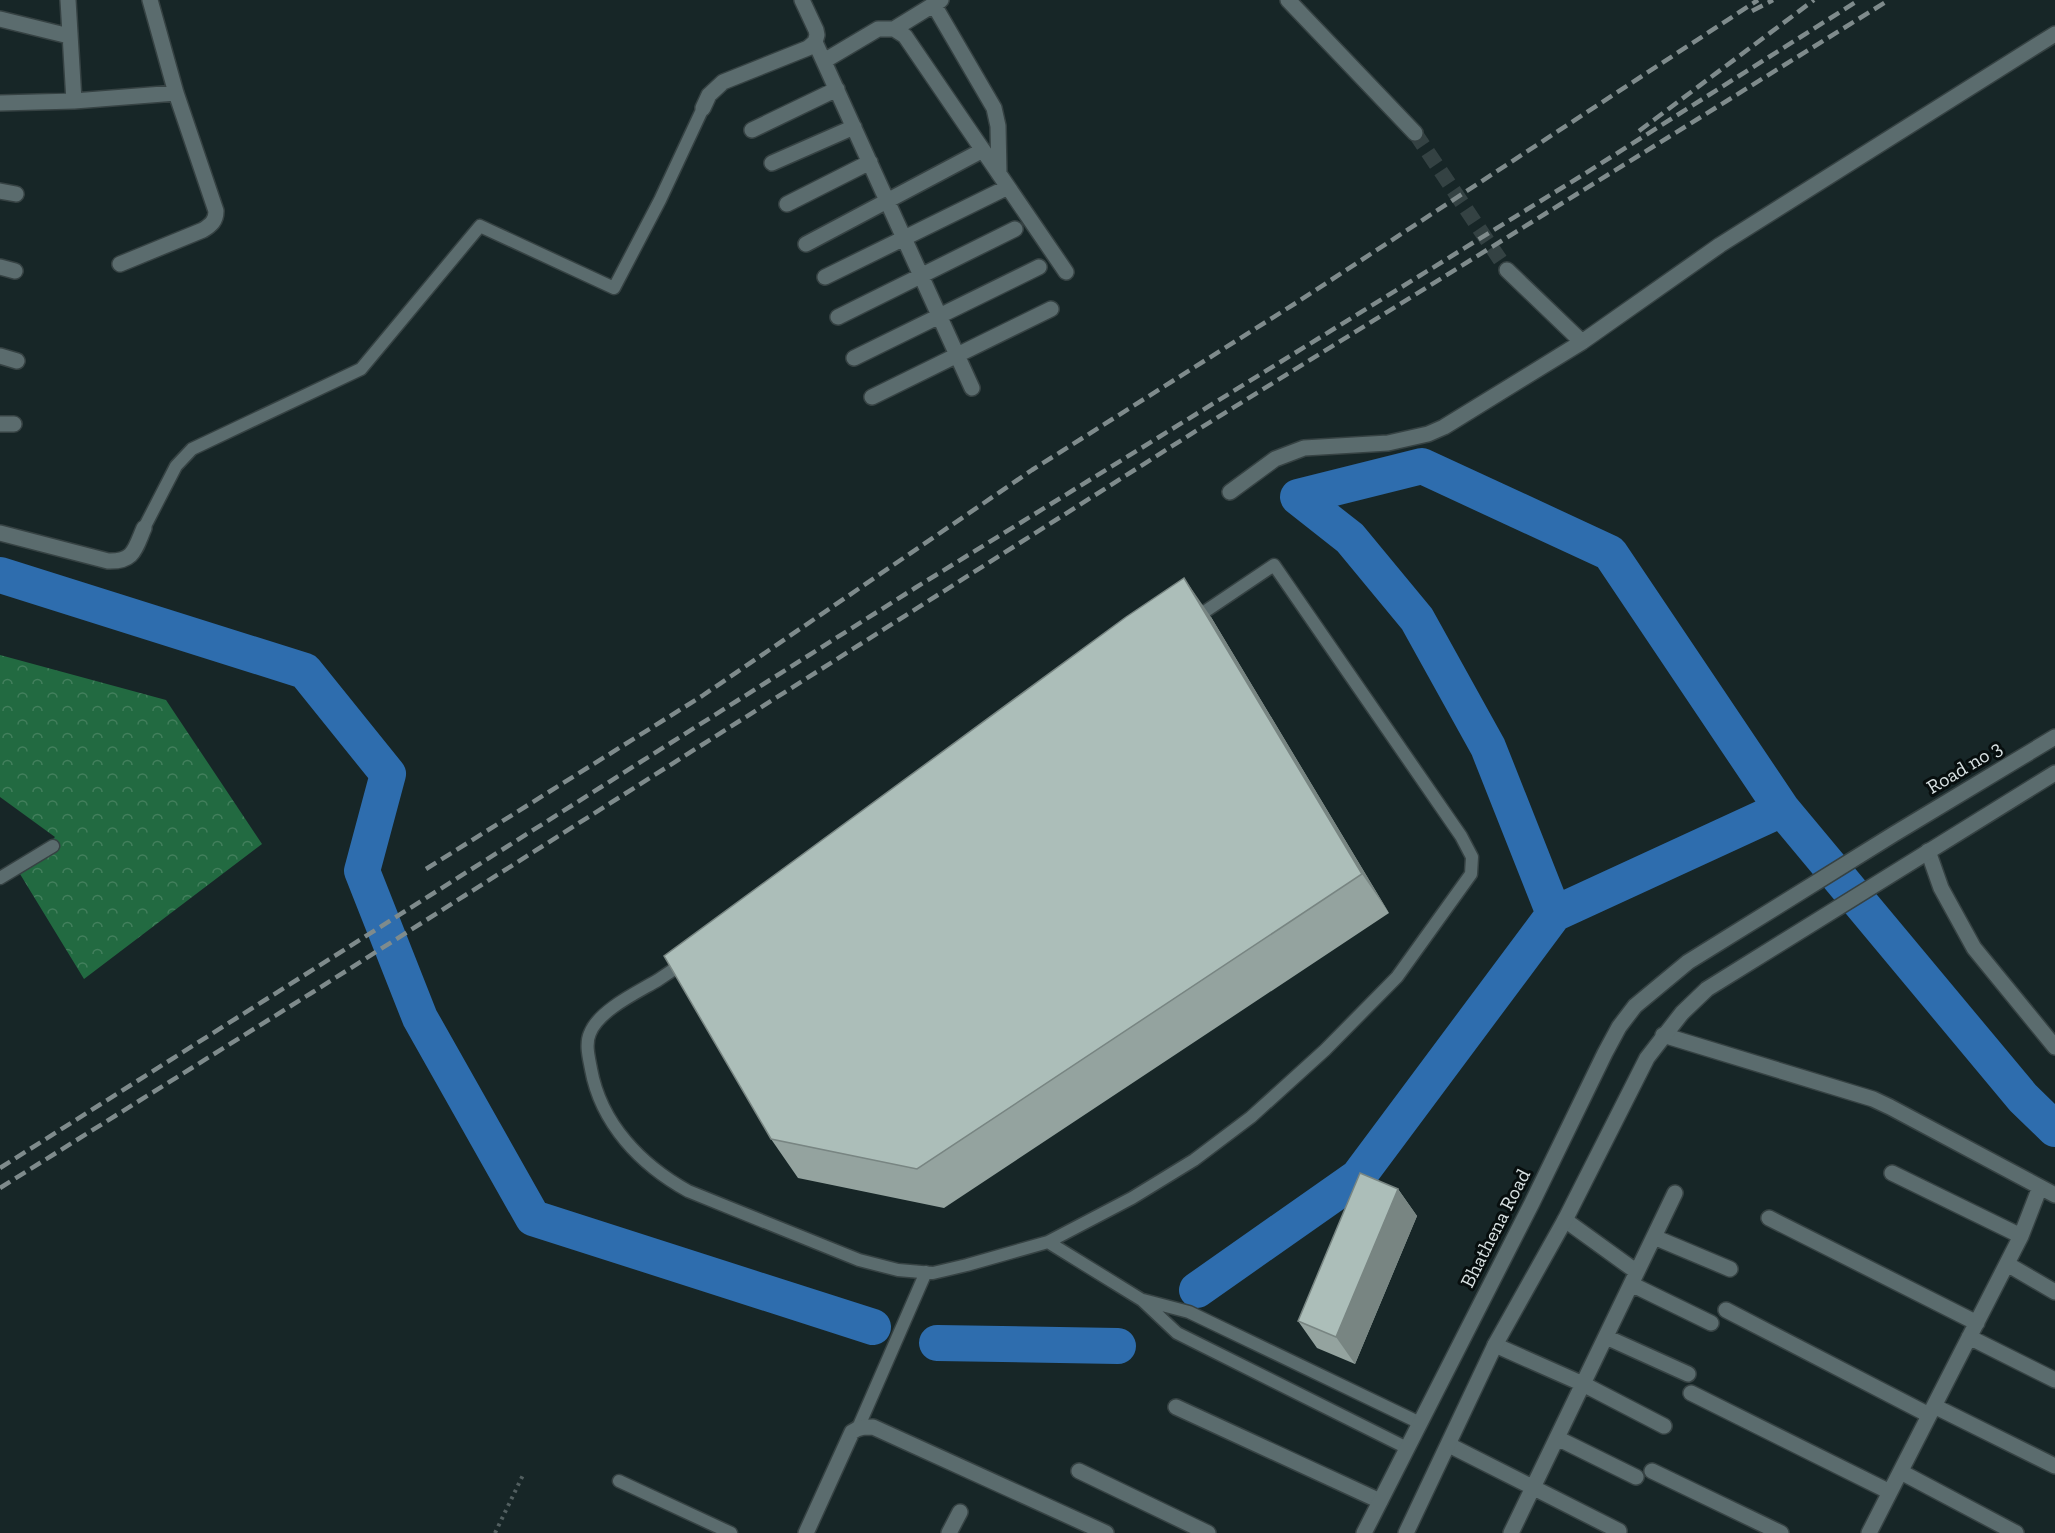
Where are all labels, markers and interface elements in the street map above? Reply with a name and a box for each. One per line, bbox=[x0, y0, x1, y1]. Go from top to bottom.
street label: Road no 3 bbox=[1922, 735, 2006, 799]
street label: Bhathena Road bbox=[1455, 1165, 1535, 1291]

